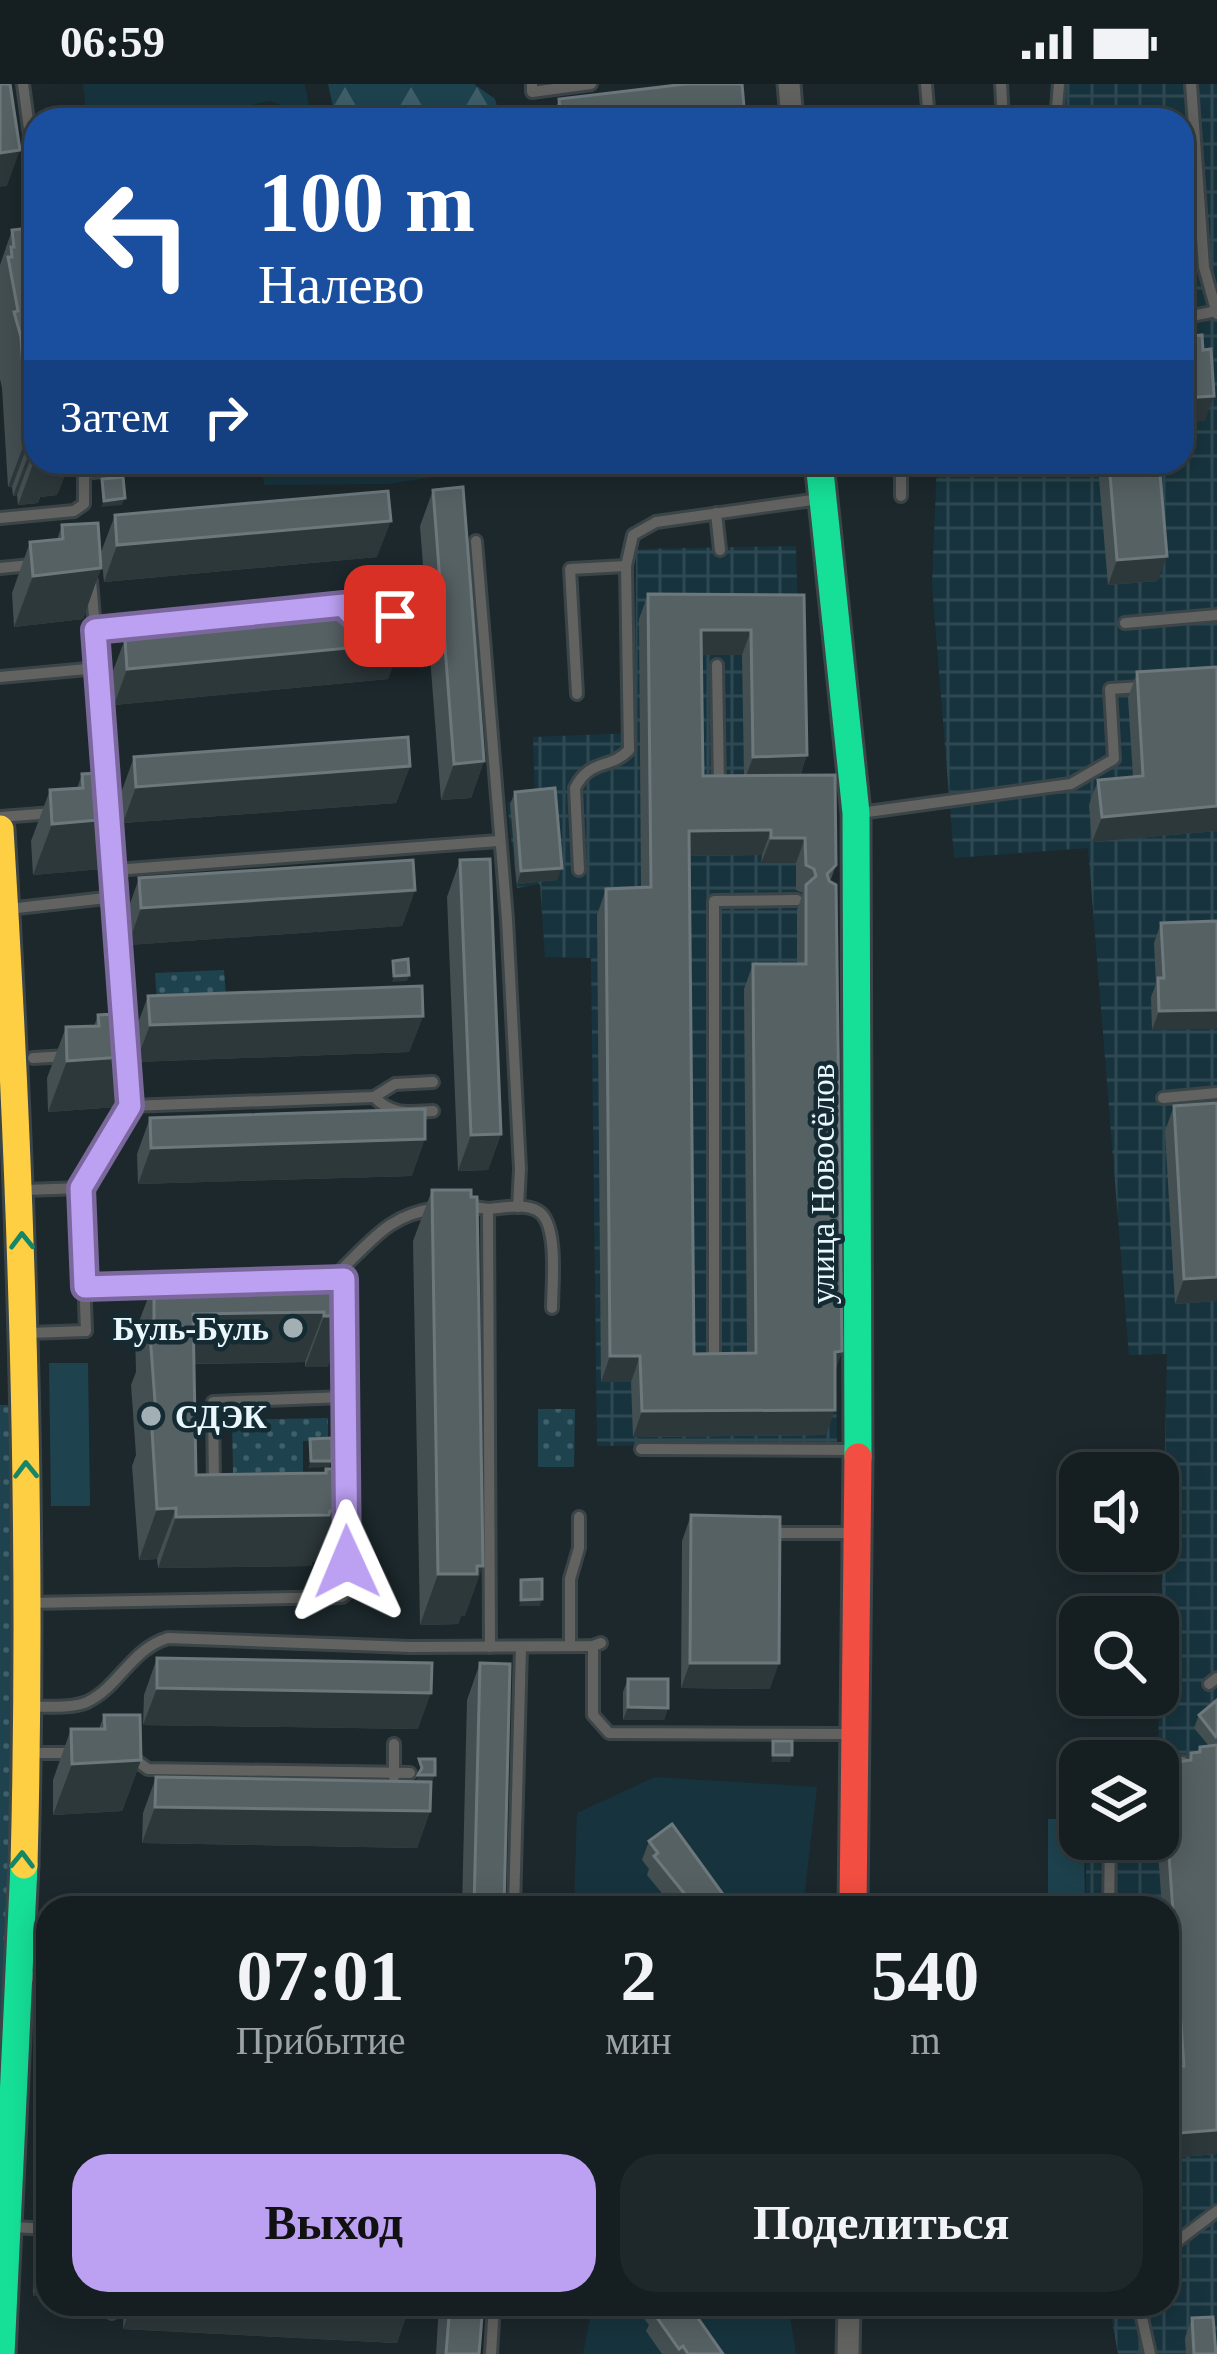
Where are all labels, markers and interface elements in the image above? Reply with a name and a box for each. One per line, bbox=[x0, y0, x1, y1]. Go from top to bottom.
text: 06:59 bbox=[60, 17, 165, 67]
icon: left bbox=[60, 156, 216, 312]
text: 100 m bbox=[258, 156, 475, 249]
text: Налево bbox=[258, 255, 424, 315]
icon: right bbox=[193, 384, 259, 450]
text: Затем bbox=[60, 392, 169, 442]
pin bbox=[344, 565, 446, 667]
icon: arrive bbox=[362, 583, 428, 649]
street label: улица Новосёлов bbox=[805, 1064, 841, 1304]
one-way arrow bbox=[9, 1231, 35, 1250]
place label: Буль-Буль bbox=[113, 1311, 269, 1347]
marker: Буль-Буль bbox=[280, 1315, 306, 1341]
place label: СДЭК bbox=[175, 1399, 267, 1435]
marker: СДЭК bbox=[138, 1403, 164, 1429]
map controls bbox=[1059, 1452, 1179, 1860]
button: sound bbox=[1059, 1452, 1179, 1572]
one-way arrow bbox=[13, 1460, 39, 1479]
position arrow bbox=[284, 1499, 410, 1625]
button: search bbox=[1059, 1596, 1179, 1716]
button: layers bbox=[1059, 1740, 1179, 1860]
one-way arrow bbox=[8, 1850, 34, 1868]
text: 07:01 bbox=[237, 1936, 405, 2016]
text: 2 bbox=[620, 1936, 656, 2016]
text: 540 bbox=[871, 1936, 979, 2016]
text: Прибытие bbox=[236, 2019, 406, 2062]
text: мин bbox=[605, 2019, 672, 2062]
text: m bbox=[910, 2019, 940, 2062]
button: Выход bbox=[72, 2154, 596, 2292]
button: Поделиться bbox=[620, 2154, 1143, 2292]

